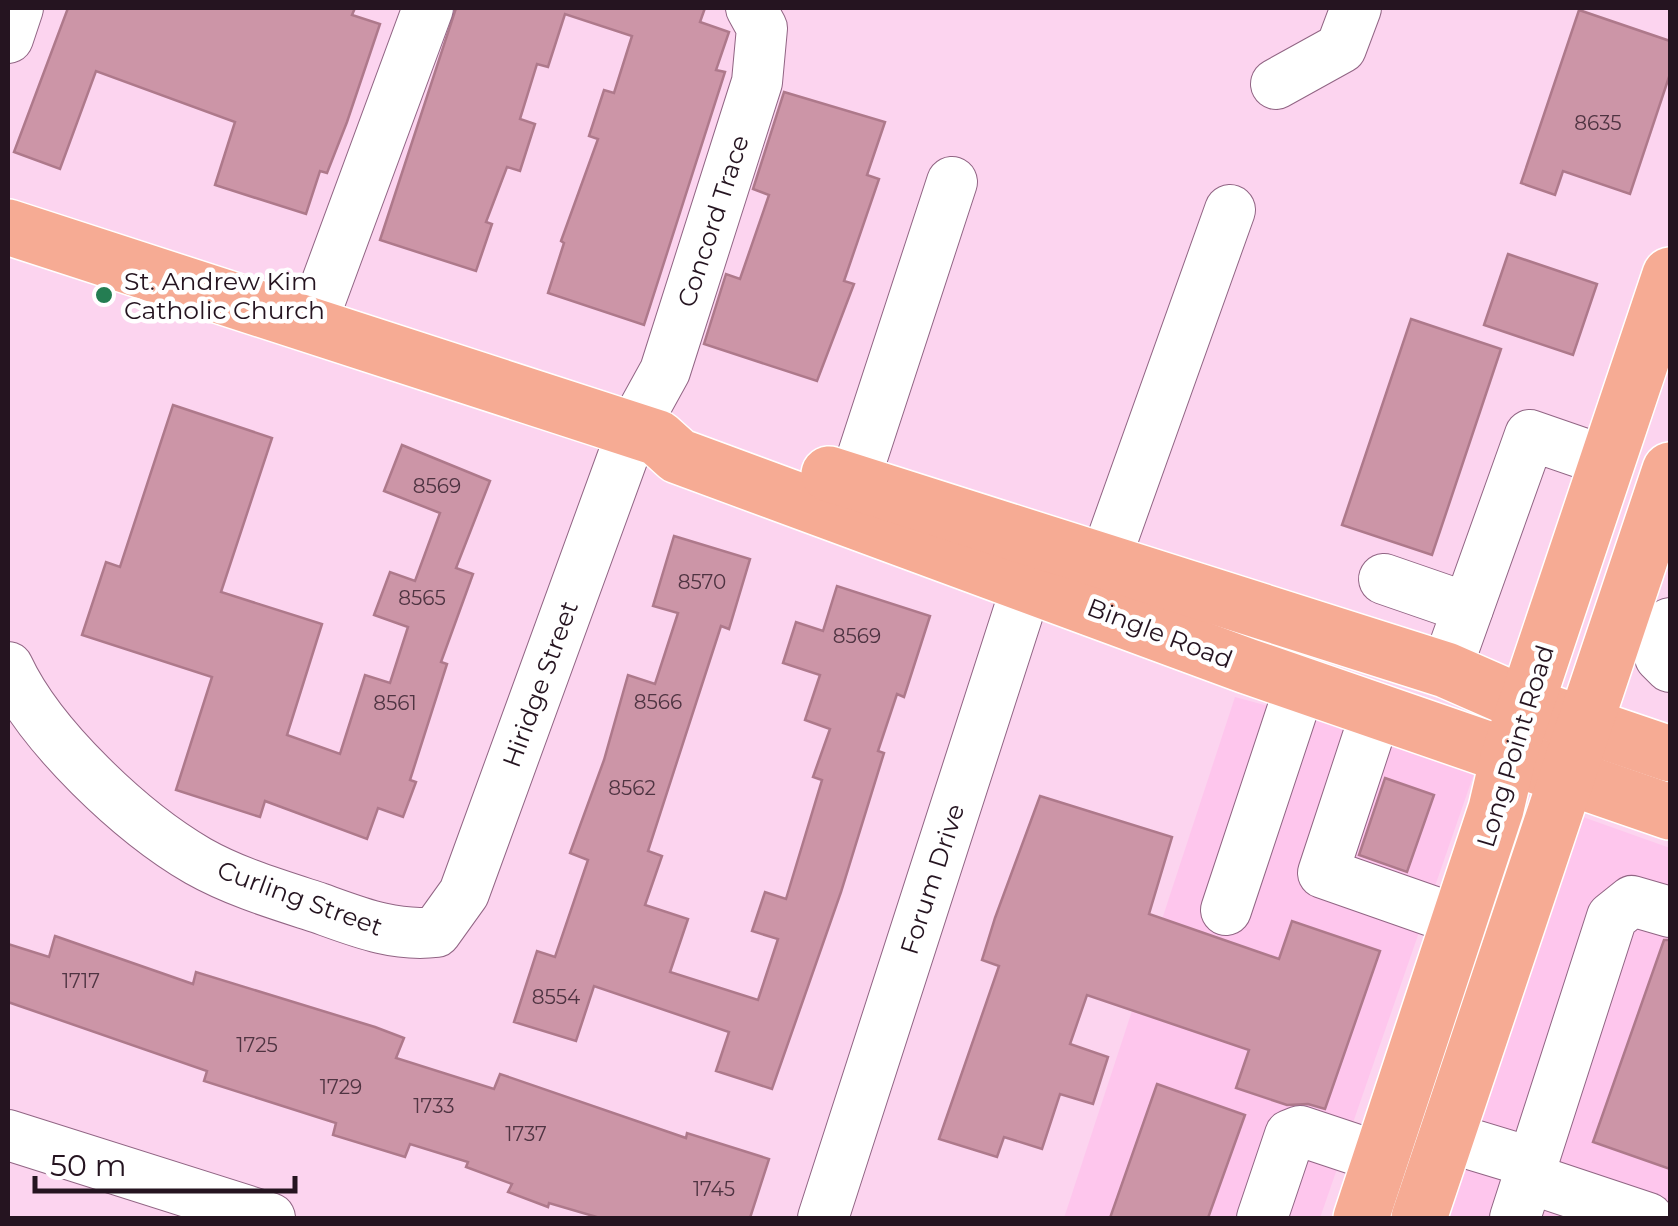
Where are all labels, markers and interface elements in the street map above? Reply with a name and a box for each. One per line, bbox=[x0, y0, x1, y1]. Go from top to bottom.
house number: 8635 bbox=[1574, 111, 1622, 135]
street label: Concord Trace bbox=[671, 131, 755, 311]
place label: St. Andrew Kim Catholic Church bbox=[124, 266, 325, 325]
marker: St. Andrew Kim Catholic Church bbox=[93, 284, 115, 306]
house number: 8569 bbox=[413, 474, 461, 498]
house number: 8570 bbox=[678, 570, 726, 594]
house number: 8565 bbox=[398, 586, 446, 610]
street label: Bingle Road bbox=[1083, 592, 1237, 674]
street label: Hiridge Street bbox=[496, 597, 584, 771]
house number: 8569 bbox=[833, 624, 881, 648]
street label: Long Point Road bbox=[1470, 641, 1560, 851]
house number: 8566 bbox=[634, 690, 682, 714]
house number: 8561 bbox=[373, 691, 417, 715]
house number: 8562 bbox=[608, 776, 656, 800]
street label: Forum Drive bbox=[894, 800, 970, 958]
street label: Curling Street bbox=[213, 854, 387, 942]
house number: 1717 bbox=[62, 969, 100, 993]
house number: 8554 bbox=[532, 985, 580, 1009]
house number: 1725 bbox=[236, 1033, 278, 1057]
house number: 1729 bbox=[320, 1075, 362, 1099]
house number: 1733 bbox=[413, 1094, 455, 1118]
house number: 1737 bbox=[505, 1122, 547, 1146]
scale bar bbox=[35, 1131, 295, 1193]
text: 50 m bbox=[50, 1147, 127, 1184]
house number: 1745 bbox=[693, 1177, 735, 1201]

